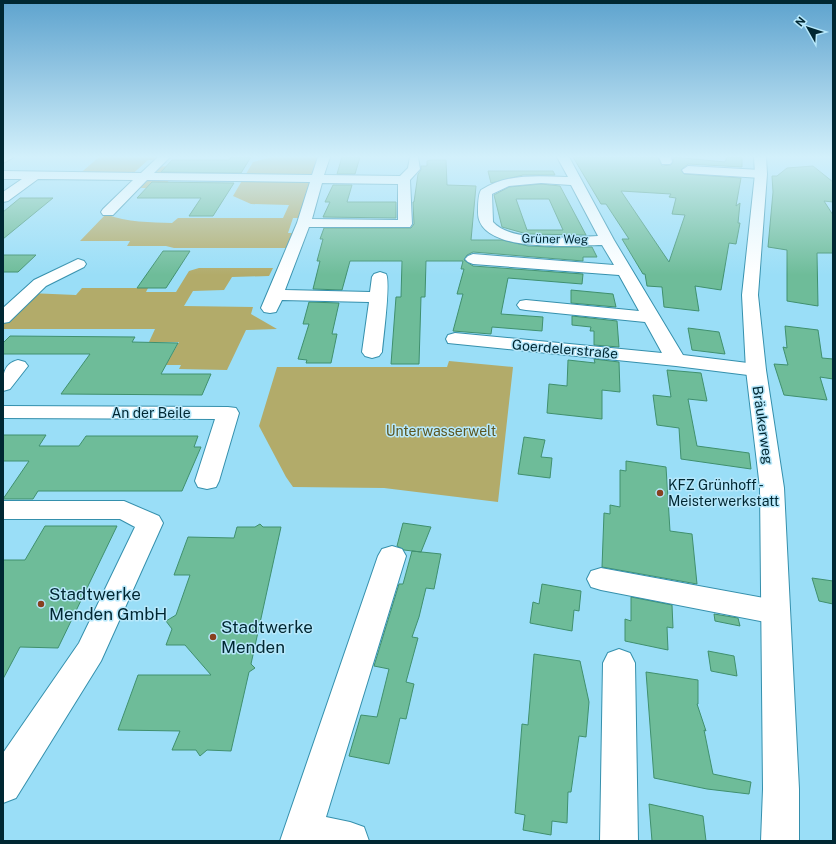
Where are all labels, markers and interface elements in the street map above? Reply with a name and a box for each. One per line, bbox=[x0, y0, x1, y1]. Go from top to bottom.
north arrow bbox=[788, 8, 828, 48]
text: N bbox=[793, 15, 808, 29]
street label: Grüner Weg bbox=[522, 231, 588, 247]
street label: Goerdelerstraße bbox=[511, 336, 619, 362]
street label: Bräukerweg bbox=[750, 385, 776, 466]
street label: An der Beile bbox=[111, 405, 191, 421]
park label: Unterwasserwelt bbox=[386, 423, 496, 439]
place label: KFZ Grünhoff - Meisterwerkstatt bbox=[668, 477, 779, 509]
marker: KFZ Grünhoff - Meisterwerkstatt bbox=[655, 488, 665, 498]
place label: Stadtwerke Menden GmbH bbox=[49, 584, 167, 624]
marker: Stadtwerke Menden GmbH bbox=[36, 599, 46, 609]
place label: Stadtwerke Menden bbox=[221, 617, 313, 657]
marker: Stadtwerke Menden bbox=[208, 632, 218, 642]

